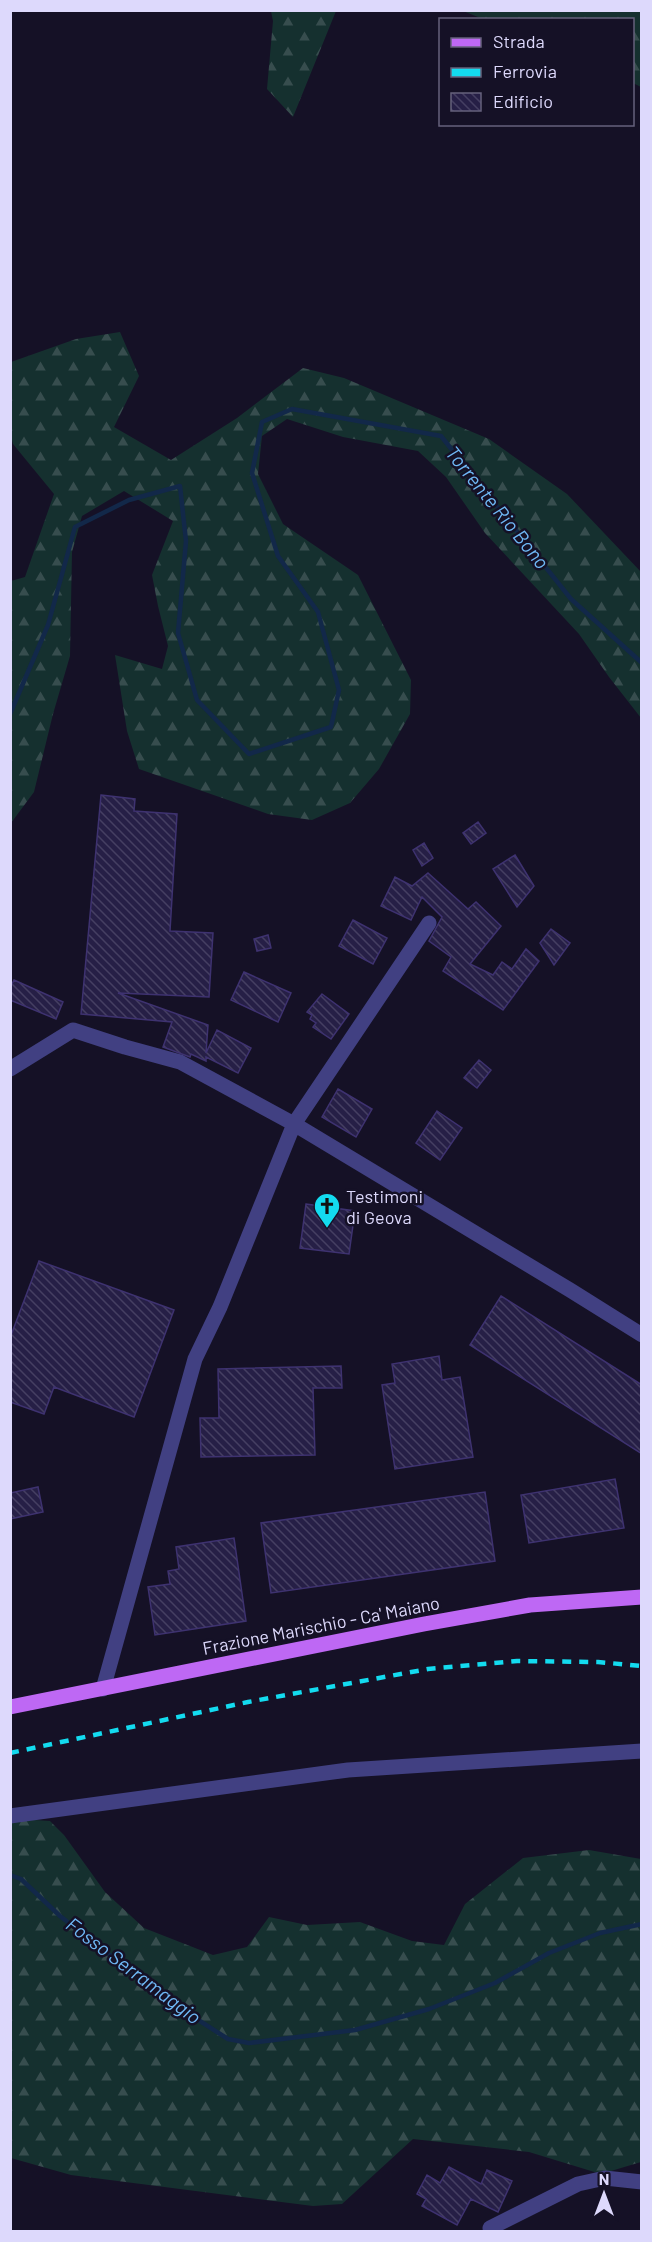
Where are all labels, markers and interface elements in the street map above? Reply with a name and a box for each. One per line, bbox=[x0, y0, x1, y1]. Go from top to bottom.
legend bbox=[439, 18, 634, 126]
text: Strada bbox=[493, 30, 545, 52]
text: Ferrovia bbox=[493, 60, 557, 82]
text: Edificio bbox=[493, 90, 553, 112]
water label: Torrente Rio Bono bbox=[441, 441, 555, 573]
place label: Testimoni di Geova bbox=[346, 1185, 423, 1228]
church icon: Testimoni di Geova bbox=[312, 1191, 342, 1229]
street label: Frazione Marischio - Ca' Maiano bbox=[200, 1591, 442, 1659]
water label: Fosso Serramaggio bbox=[62, 1911, 206, 2029]
north arrow bbox=[574, 2164, 634, 2224]
text: N bbox=[599, 2169, 609, 2188]

